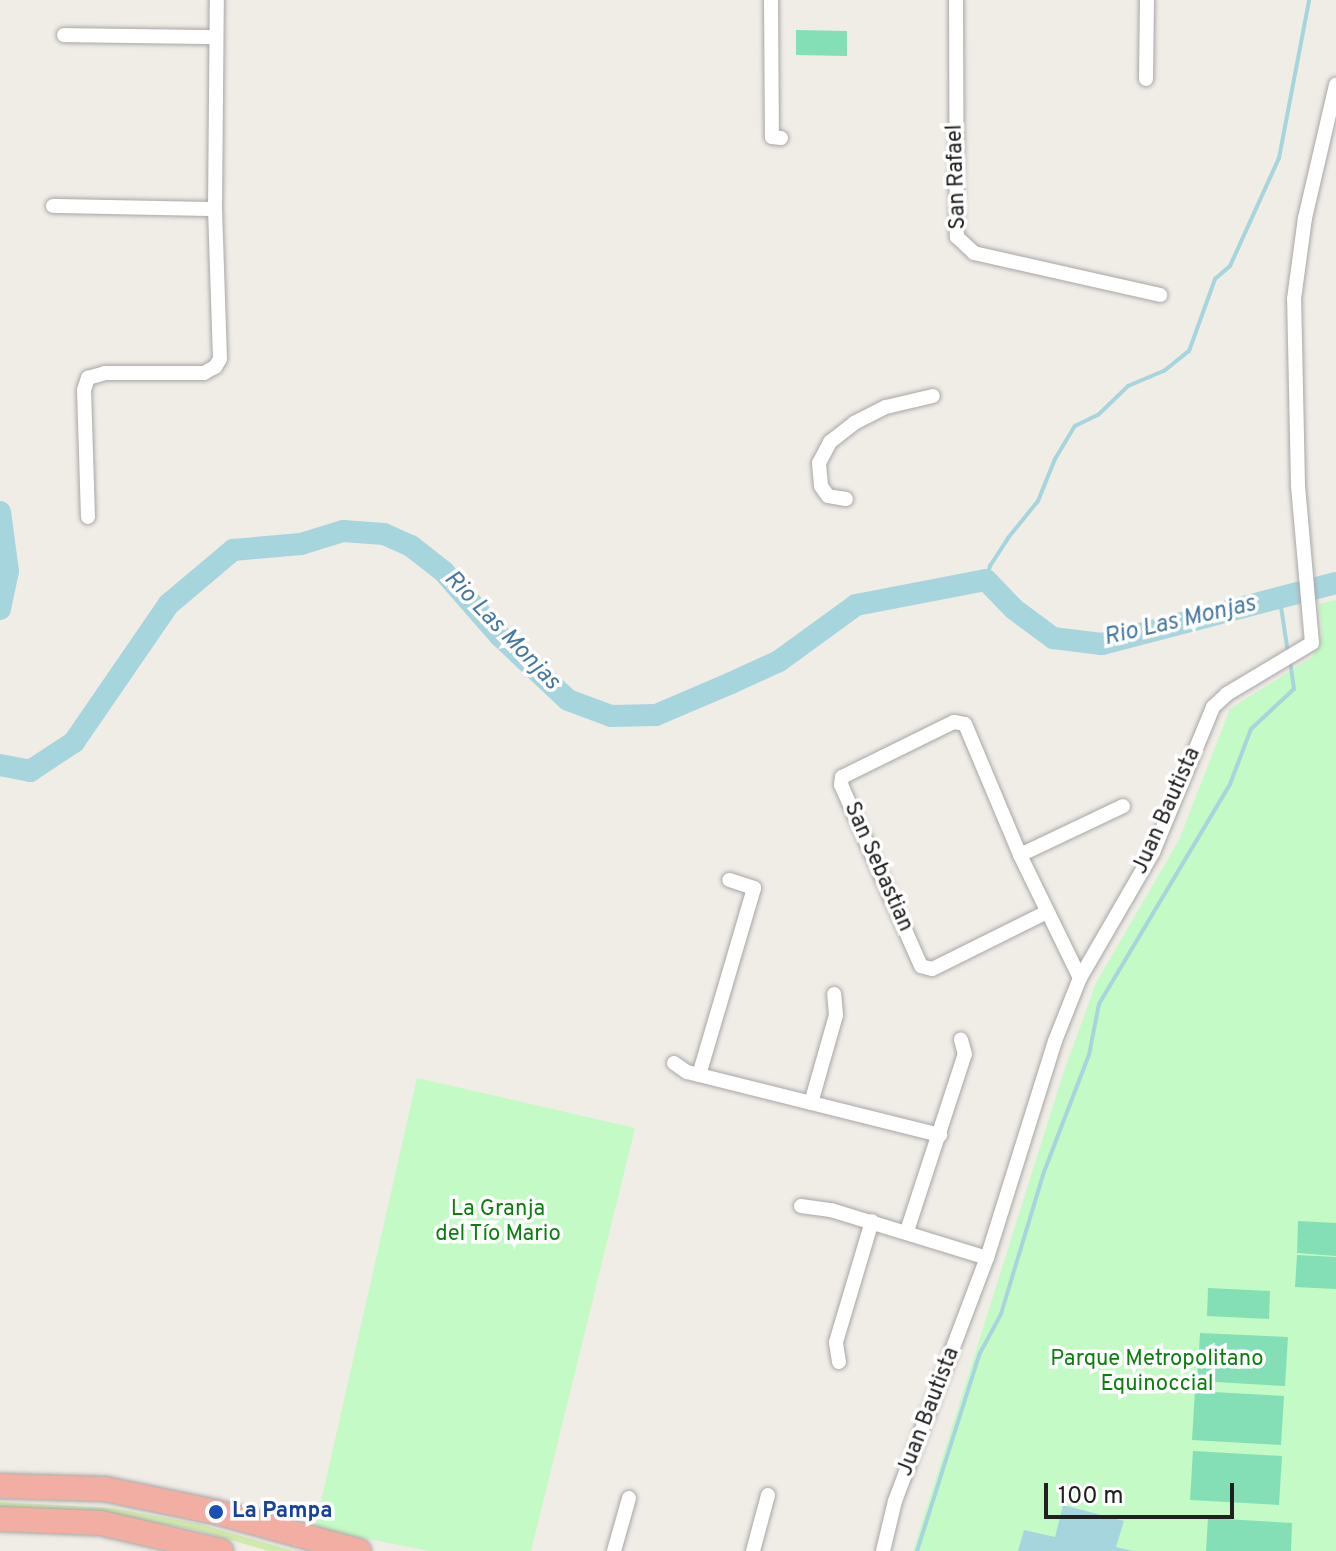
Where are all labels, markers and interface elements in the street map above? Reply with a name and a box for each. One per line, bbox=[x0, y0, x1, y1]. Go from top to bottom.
street label: San Rafael bbox=[942, 124, 972, 230]
water label: Rio Las Monjas bbox=[437, 565, 565, 697]
water label: Rio Las Monjas bbox=[1101, 591, 1259, 653]
street label: Juan Bautista bbox=[1127, 744, 1207, 878]
street label: San Sebastian bbox=[838, 798, 918, 936]
park label: La Granja del Tío Mario bbox=[435, 1196, 561, 1248]
street label: Juan Bautista bbox=[892, 1344, 966, 1480]
park label: Parque Metropolitano Equinoccial bbox=[1050, 1346, 1264, 1398]
scale bar bbox=[1048, 1467, 1238, 1517]
text: 100 m bbox=[1058, 1482, 1124, 1512]
place label: La Pampa bbox=[232, 1499, 333, 1525]
marker: La Pampa bbox=[207, 1503, 225, 1521]

